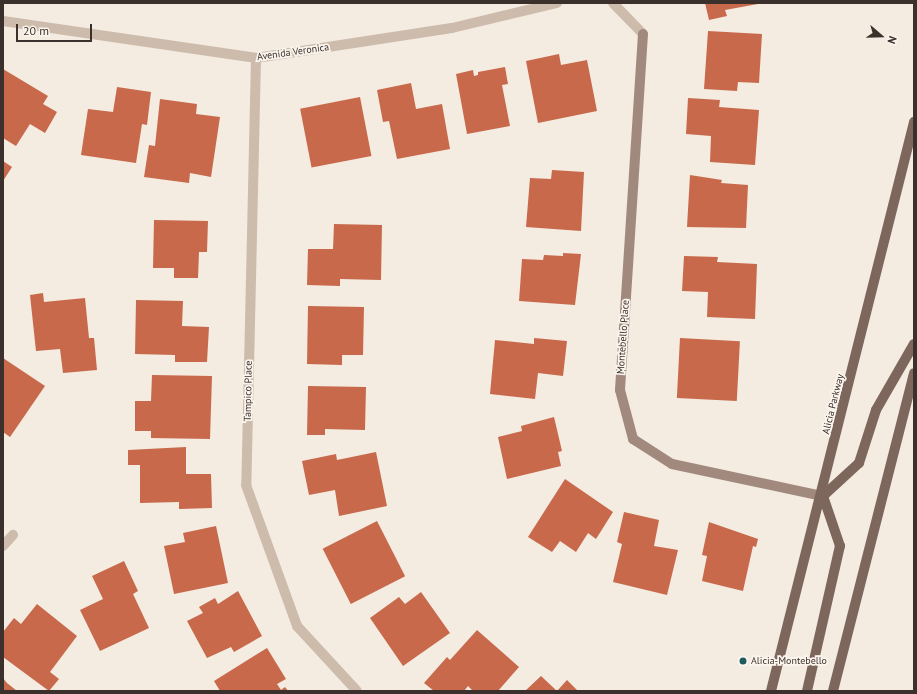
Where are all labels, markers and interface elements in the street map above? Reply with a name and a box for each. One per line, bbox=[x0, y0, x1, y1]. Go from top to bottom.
scale bar bbox=[18, 16, 94, 42]
north arrow bbox=[861, 16, 901, 56]
text: 20 m bbox=[23, 23, 49, 38]
text: N bbox=[884, 34, 900, 46]
street label: Avenida Veronica bbox=[256, 41, 330, 63]
street label: Montebello Place bbox=[614, 300, 632, 374]
street label: Tampico Place bbox=[241, 360, 255, 422]
street label: Alicia Parkway bbox=[820, 373, 846, 435]
place label: Alicia-Montebello bbox=[751, 655, 827, 667]
marker: Alicia-Montebello bbox=[738, 656, 748, 666]

